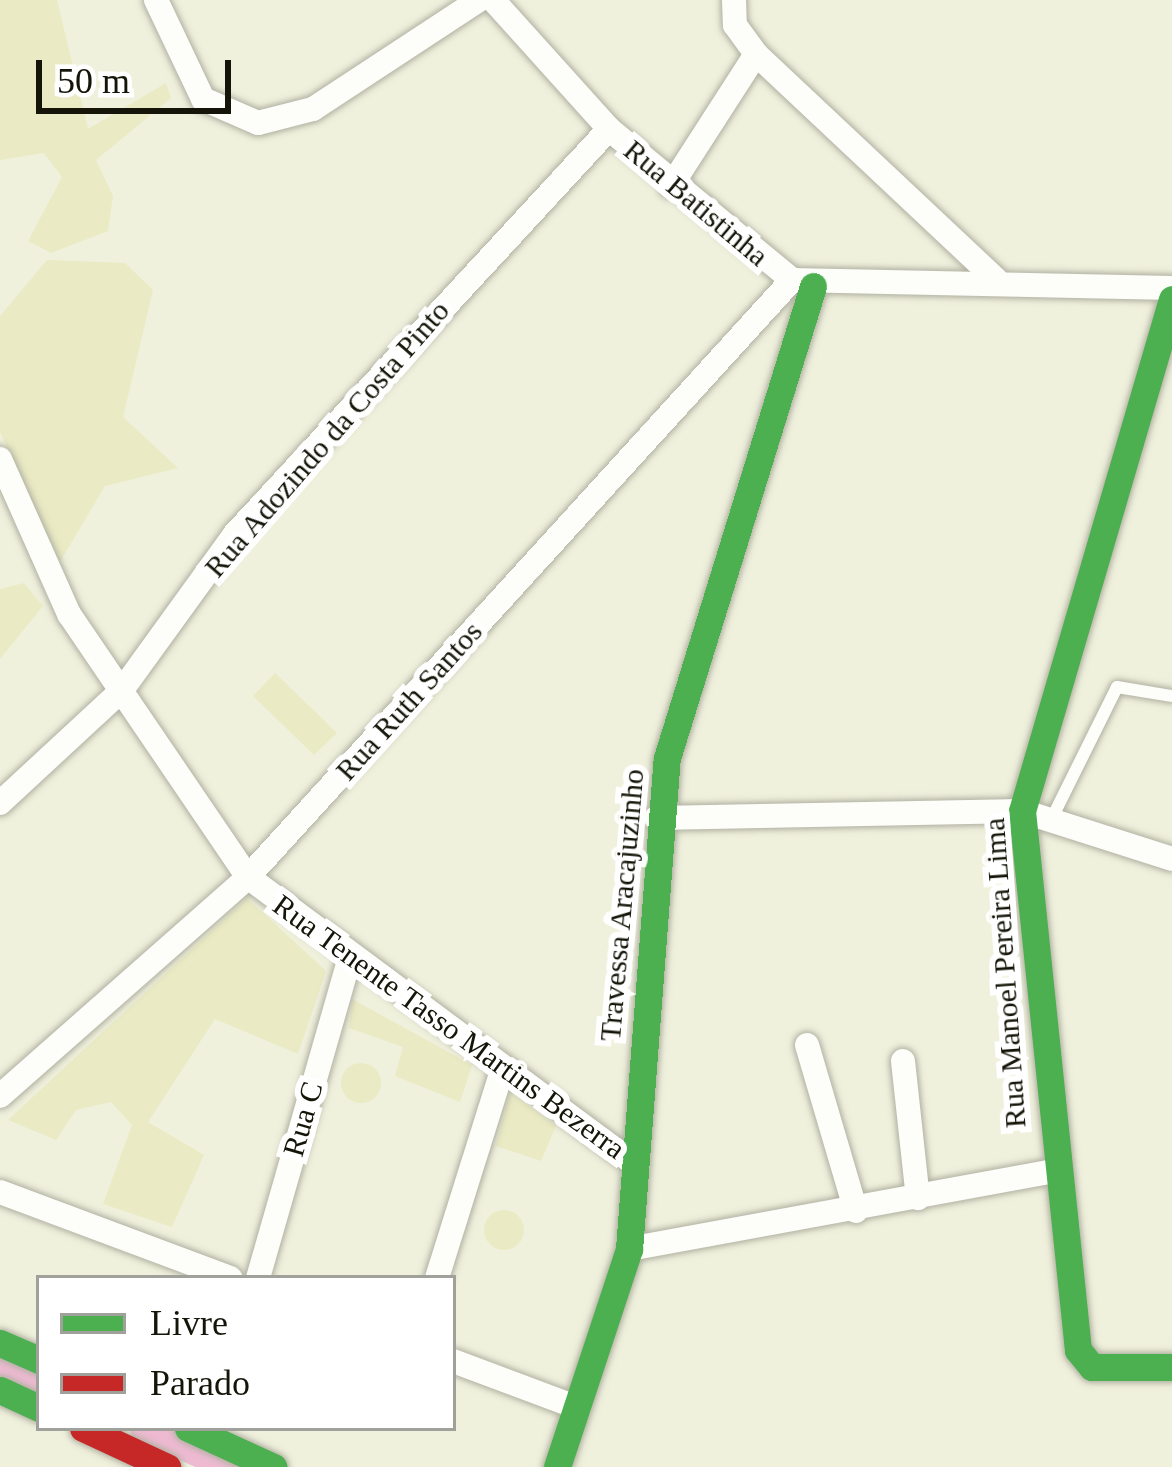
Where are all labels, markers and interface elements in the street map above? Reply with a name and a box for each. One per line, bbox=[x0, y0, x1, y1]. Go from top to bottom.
scale bar bbox=[42, 36, 237, 110]
text: 50 m bbox=[57, 61, 130, 101]
street label: Rua Batistinha bbox=[616, 132, 776, 274]
street label: Rua Adozindo da Costa Pinto bbox=[196, 293, 458, 585]
street label: Rua Ruth Santos bbox=[328, 614, 490, 788]
street label: Travessa Aracajuzinho bbox=[592, 767, 652, 1043]
street label: Rua Manoel Pereira Lima bbox=[976, 817, 1034, 1129]
street label: Rua Tenente Tasso Martins Bezerra bbox=[266, 887, 632, 1167]
street label: Rua C bbox=[275, 1078, 331, 1160]
legend bbox=[36, 1275, 456, 1431]
text: Livre bbox=[150, 1303, 228, 1343]
text: Parado bbox=[150, 1363, 250, 1403]

